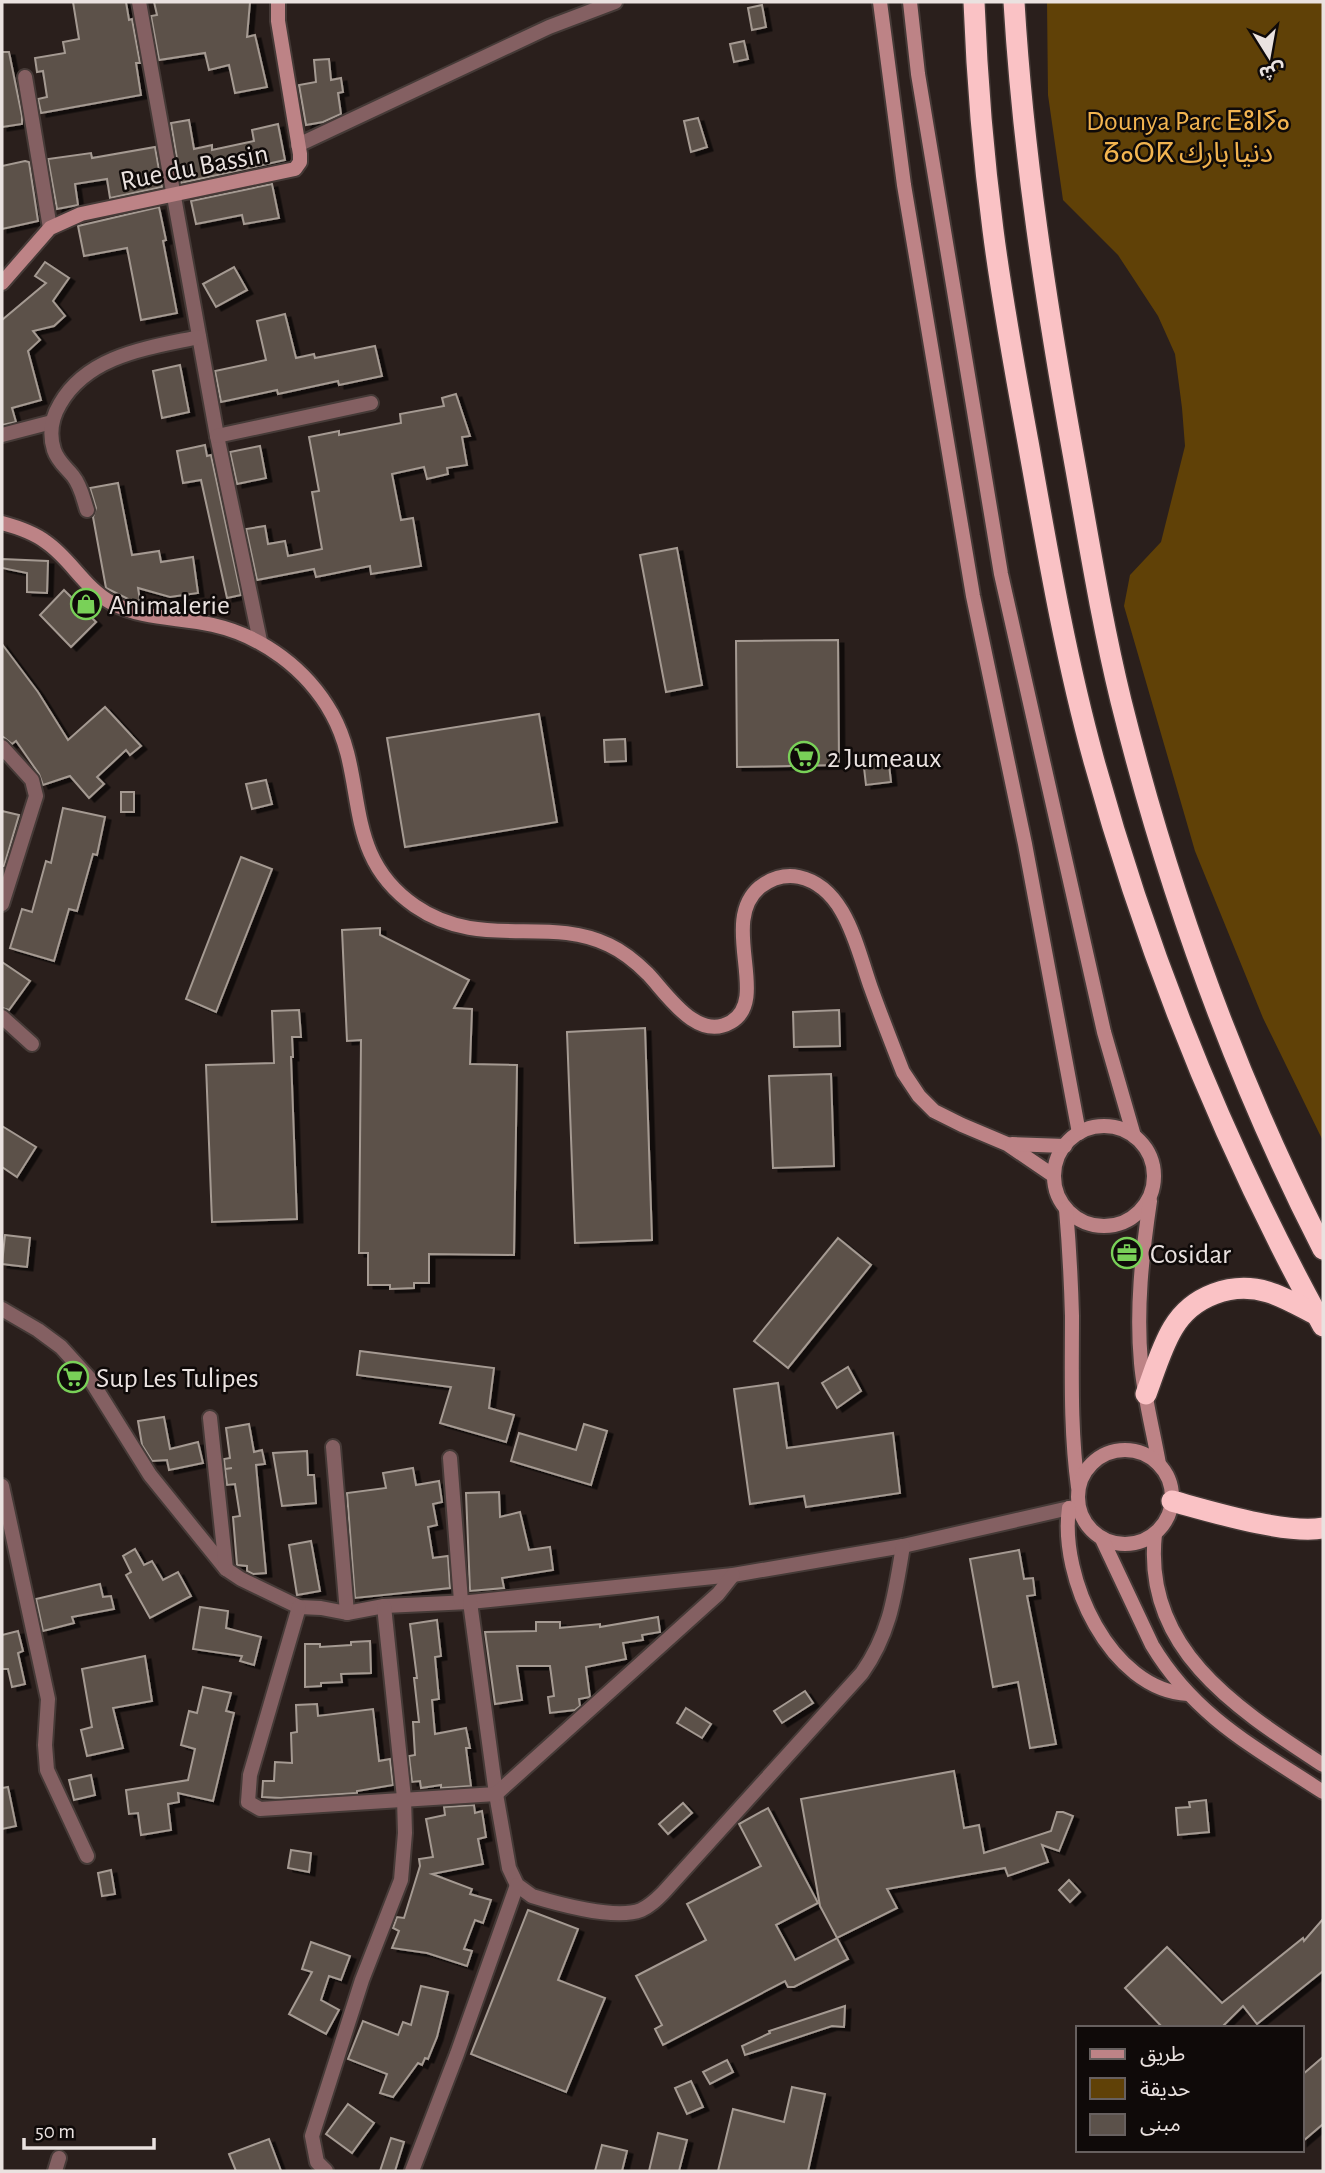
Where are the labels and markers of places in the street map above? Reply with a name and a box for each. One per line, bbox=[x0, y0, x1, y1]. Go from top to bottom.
shop icon: Animalerie bbox=[69, 587, 103, 621]
place label: Animalerie bbox=[109, 592, 230, 620]
supermarket icon: 2 Jumeaux bbox=[787, 740, 821, 774]
place label: 2 Jumeaux bbox=[827, 745, 941, 773]
office icon: Cosidar bbox=[1110, 1236, 1144, 1270]
place label: Cosidar bbox=[1150, 1241, 1231, 1269]
supermarket icon: Sup Les Tulipes bbox=[56, 1360, 90, 1394]
place label: Sup Les Tulipes bbox=[96, 1365, 259, 1393]

